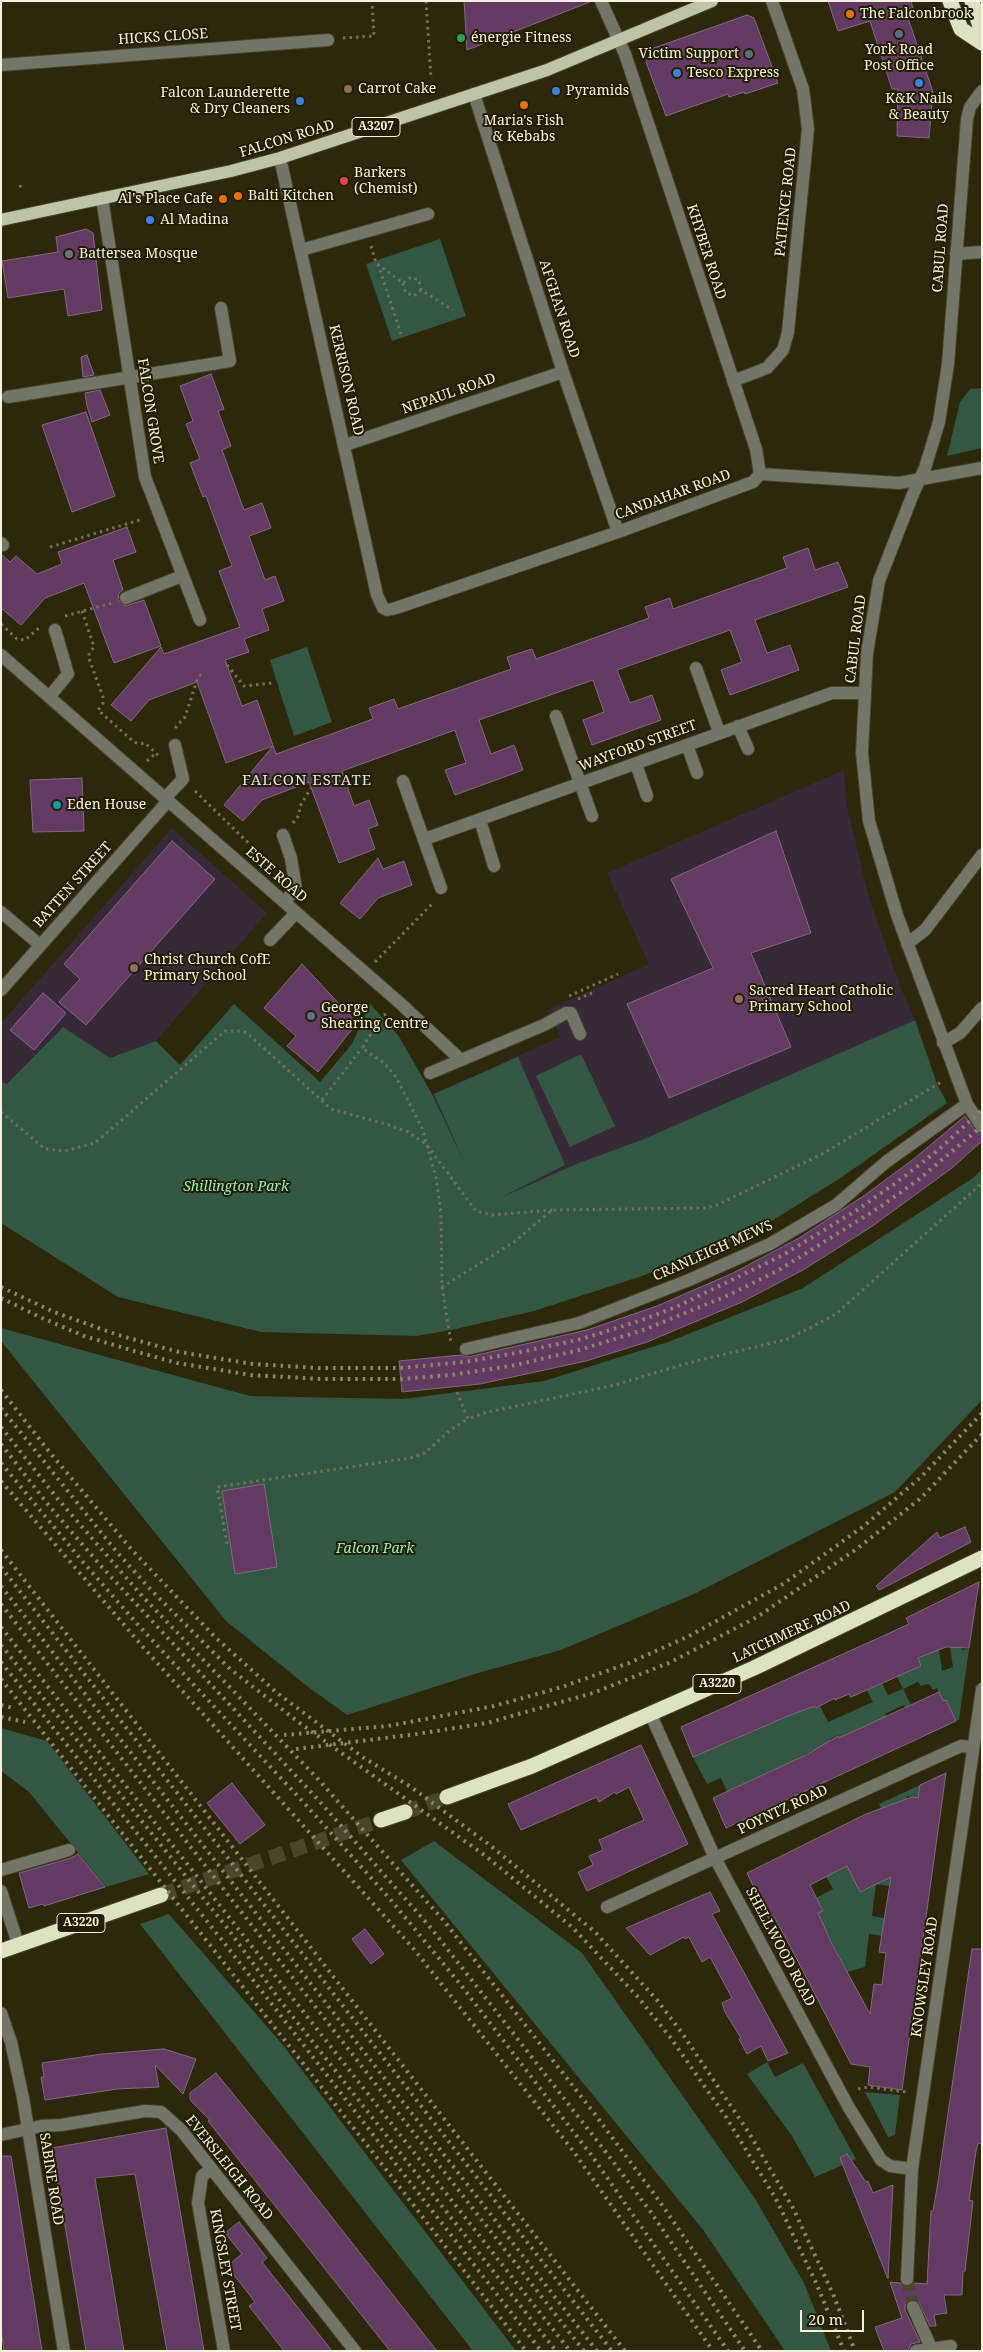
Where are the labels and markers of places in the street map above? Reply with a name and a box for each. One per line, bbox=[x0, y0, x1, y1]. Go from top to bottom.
place label: The Falconbrook bbox=[860, 6, 972, 22]
marker: The Falconbrook bbox=[844, 8, 856, 20]
marker: York Road Post Office bbox=[893, 28, 905, 40]
place label: énergie Fitness bbox=[471, 30, 572, 46]
marker: énergie Fitness bbox=[455, 32, 467, 44]
place label: York Road Post Office bbox=[864, 42, 934, 74]
place label: Victim Support bbox=[639, 46, 739, 62]
marker: Victim Support bbox=[743, 48, 755, 60]
place label: Tesco Express bbox=[687, 65, 779, 81]
marker: Tesco Express bbox=[671, 67, 683, 79]
marker: K&K Nails & Beauty bbox=[913, 77, 925, 89]
place label: Carrot Cake bbox=[358, 81, 436, 97]
marker: Carrot Cake bbox=[342, 83, 354, 95]
place label: Pyramids bbox=[566, 83, 629, 99]
place label: Falcon Launderette & Dry Cleaners bbox=[160, 85, 290, 118]
marker: Pyramids bbox=[550, 85, 562, 97]
place label: K&K Nails & Beauty bbox=[885, 91, 953, 124]
marker: Falcon Launderette & Dry Cleaners bbox=[294, 95, 306, 107]
marker: Maria's Fish & Kebabs bbox=[518, 99, 530, 111]
place label: Maria's Fish & Kebabs bbox=[484, 113, 564, 146]
place label: Barkers (Chemist) bbox=[354, 165, 418, 198]
marker: Barkers (Chemist) bbox=[338, 175, 350, 187]
place label: Balti Kitchen bbox=[248, 188, 334, 204]
marker: Balti Kitchen bbox=[232, 190, 244, 202]
place label: Al's Place Cafe bbox=[118, 191, 213, 207]
marker: Al's Place Cafe bbox=[217, 193, 229, 205]
place label: Al Madina bbox=[160, 212, 229, 228]
marker: Al Madina bbox=[144, 214, 156, 226]
place label: Battersea Mosque bbox=[79, 246, 198, 262]
marker: Battersea Mosque bbox=[63, 248, 75, 260]
place label: Eden House bbox=[67, 797, 146, 813]
marker: Eden House bbox=[51, 799, 63, 811]
place label: Christ Church CofE Primary School bbox=[144, 952, 270, 984]
marker: Christ Church CofE Primary School bbox=[128, 962, 140, 974]
place label: Sacred Heart Catholic Primary School bbox=[749, 983, 893, 1016]
marker: Sacred Heart Catholic Primary School bbox=[733, 993, 745, 1005]
place label: George Shearing Centre bbox=[321, 1000, 428, 1032]
marker: George Shearing Centre bbox=[305, 1010, 317, 1022]

